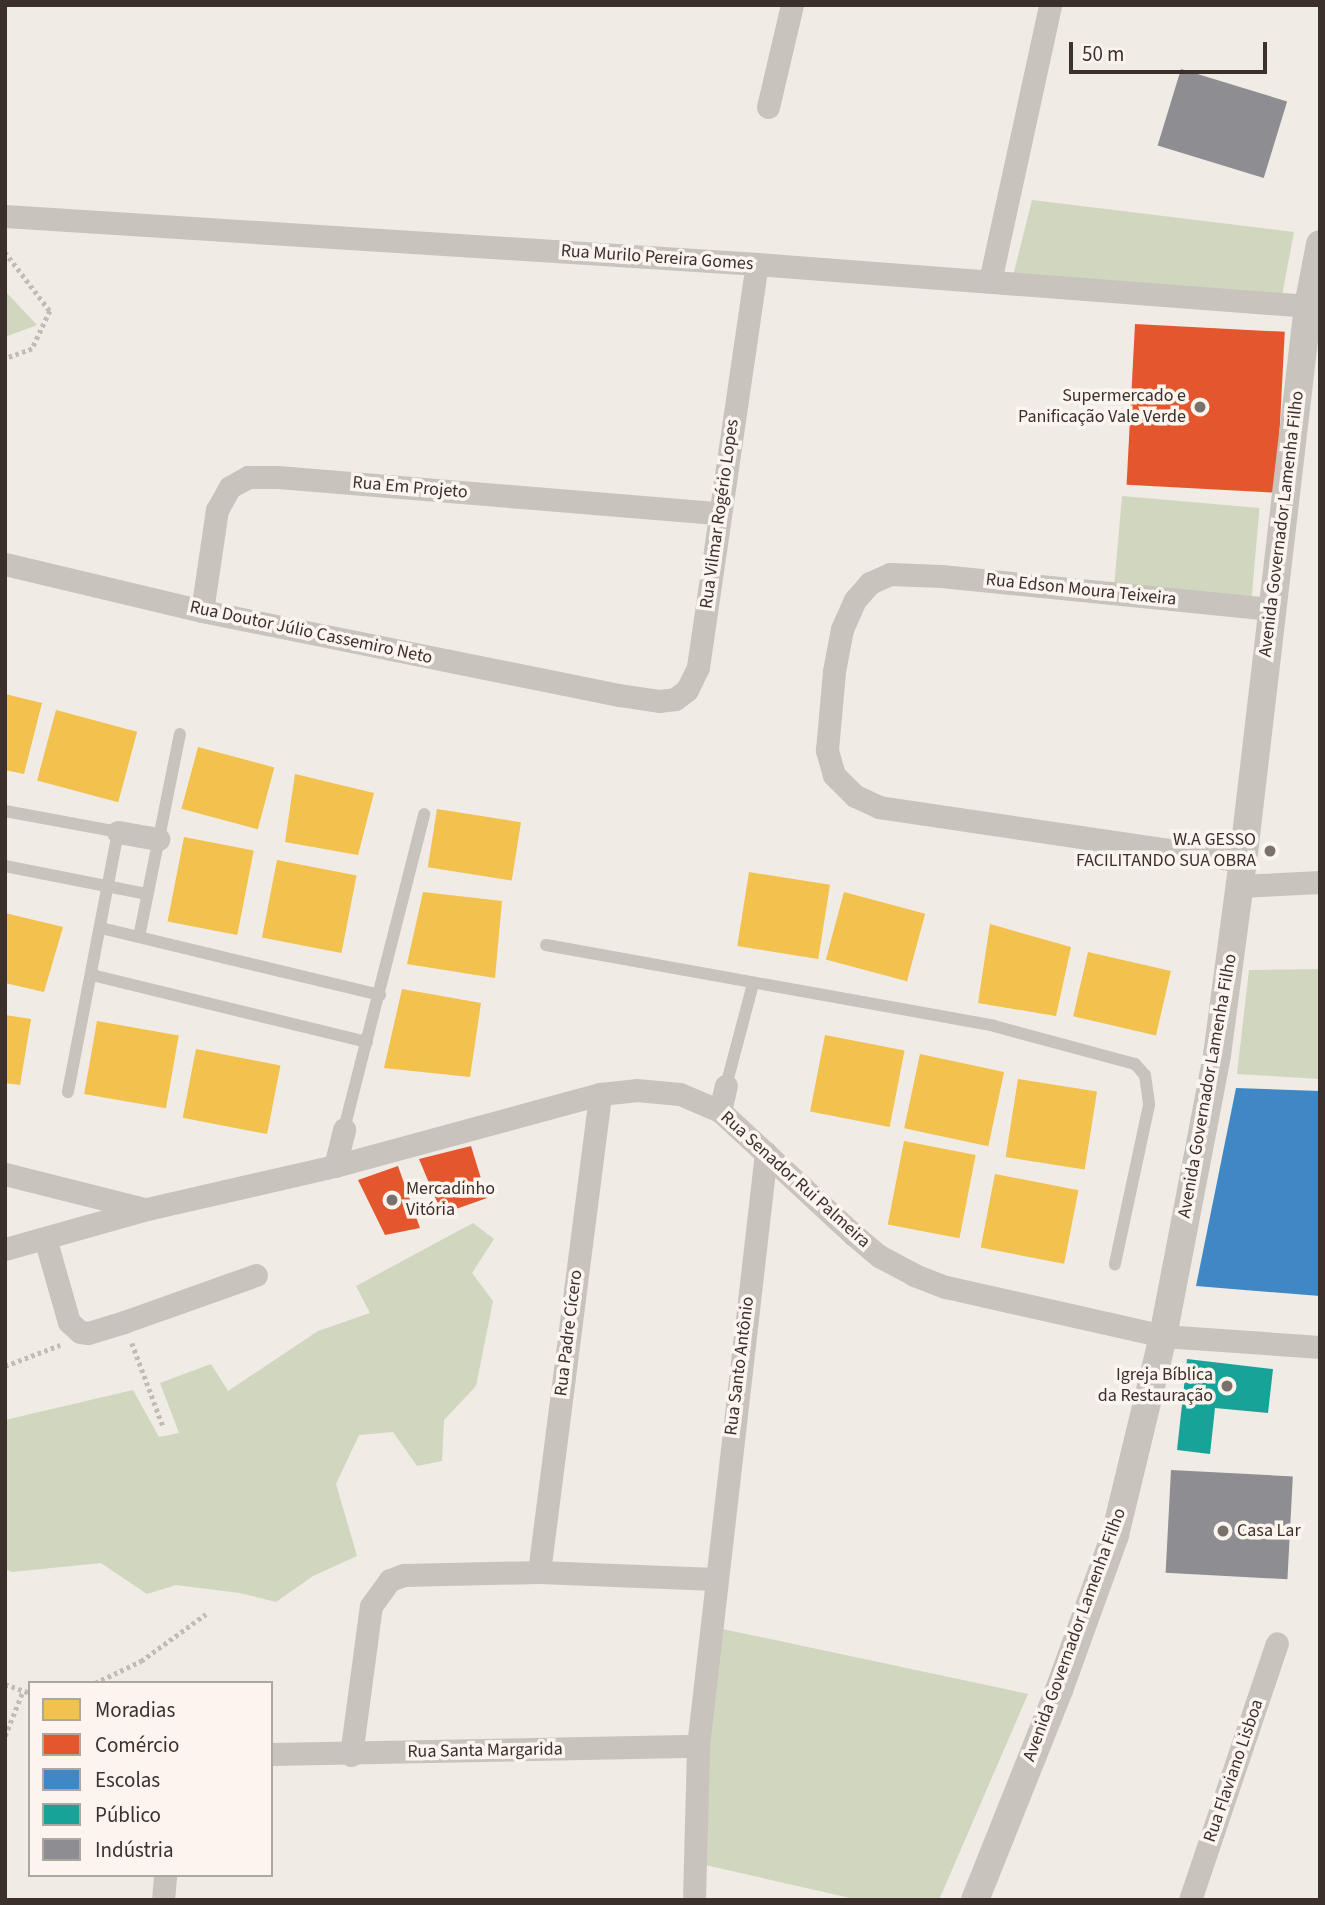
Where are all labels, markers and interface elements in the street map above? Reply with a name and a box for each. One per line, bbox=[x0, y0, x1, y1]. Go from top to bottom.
scale bar bbox=[1073, 28, 1271, 72]
text: 50 m bbox=[1082, 39, 1124, 69]
street label: Rua Murilo Pereira Gomes bbox=[560, 240, 754, 276]
place label: Supermercado e Panificação Vale Verde bbox=[1018, 386, 1186, 428]
street label: Avenida Governador Lamenha Filho bbox=[1255, 390, 1309, 658]
marker: Supermercado e Panificação Vale Verde bbox=[1192, 399, 1208, 415]
street label: Rua Vilmar Rogério Lopes bbox=[696, 418, 744, 610]
street label: Rua Em Projeto bbox=[352, 472, 468, 504]
street label: Rua Edson Moura Teixeira bbox=[985, 569, 1177, 611]
street label: Rua Doutor Júlio Cassemiro Neto bbox=[188, 597, 434, 669]
place label: W.A GESSO FACILITANDO SUA OBRA bbox=[1076, 830, 1256, 872]
marker: W.A GESSO FACILITANDO SUA OBRA bbox=[1262, 843, 1278, 859]
street label: Avenida Governador Lamenha Filho bbox=[1174, 952, 1242, 1220]
street label: Rua Senador Rui Palmeira bbox=[716, 1107, 874, 1253]
place label: Mercadinho Vitória bbox=[406, 1179, 495, 1222]
marker: Mercadinho Vitória bbox=[384, 1192, 400, 1208]
street label: Rua Padre Cícero bbox=[551, 1269, 587, 1397]
street label: Rua Santo Antônio bbox=[721, 1295, 759, 1437]
place label: Igreja Bíblica da Restauração bbox=[1098, 1365, 1213, 1408]
marker: Igreja Bíblica da Restauração bbox=[1219, 1378, 1235, 1394]
street label: Avenida Governador Lamenha Filho bbox=[1019, 1505, 1131, 1765]
place label: Casa Lar bbox=[1237, 1520, 1301, 1542]
marker: Casa Lar bbox=[1215, 1523, 1231, 1539]
legend bbox=[28, 1681, 273, 1877]
text: Moradias bbox=[95, 1695, 175, 1725]
street label: Rua Flaviano Lisboa bbox=[1199, 1697, 1269, 1845]
text: Comércio bbox=[95, 1730, 179, 1760]
street label: Rua Santa Margarida bbox=[407, 1739, 563, 1763]
text: Escolas bbox=[95, 1765, 160, 1795]
text: Público bbox=[95, 1800, 161, 1830]
text: Indústria bbox=[95, 1835, 174, 1865]

